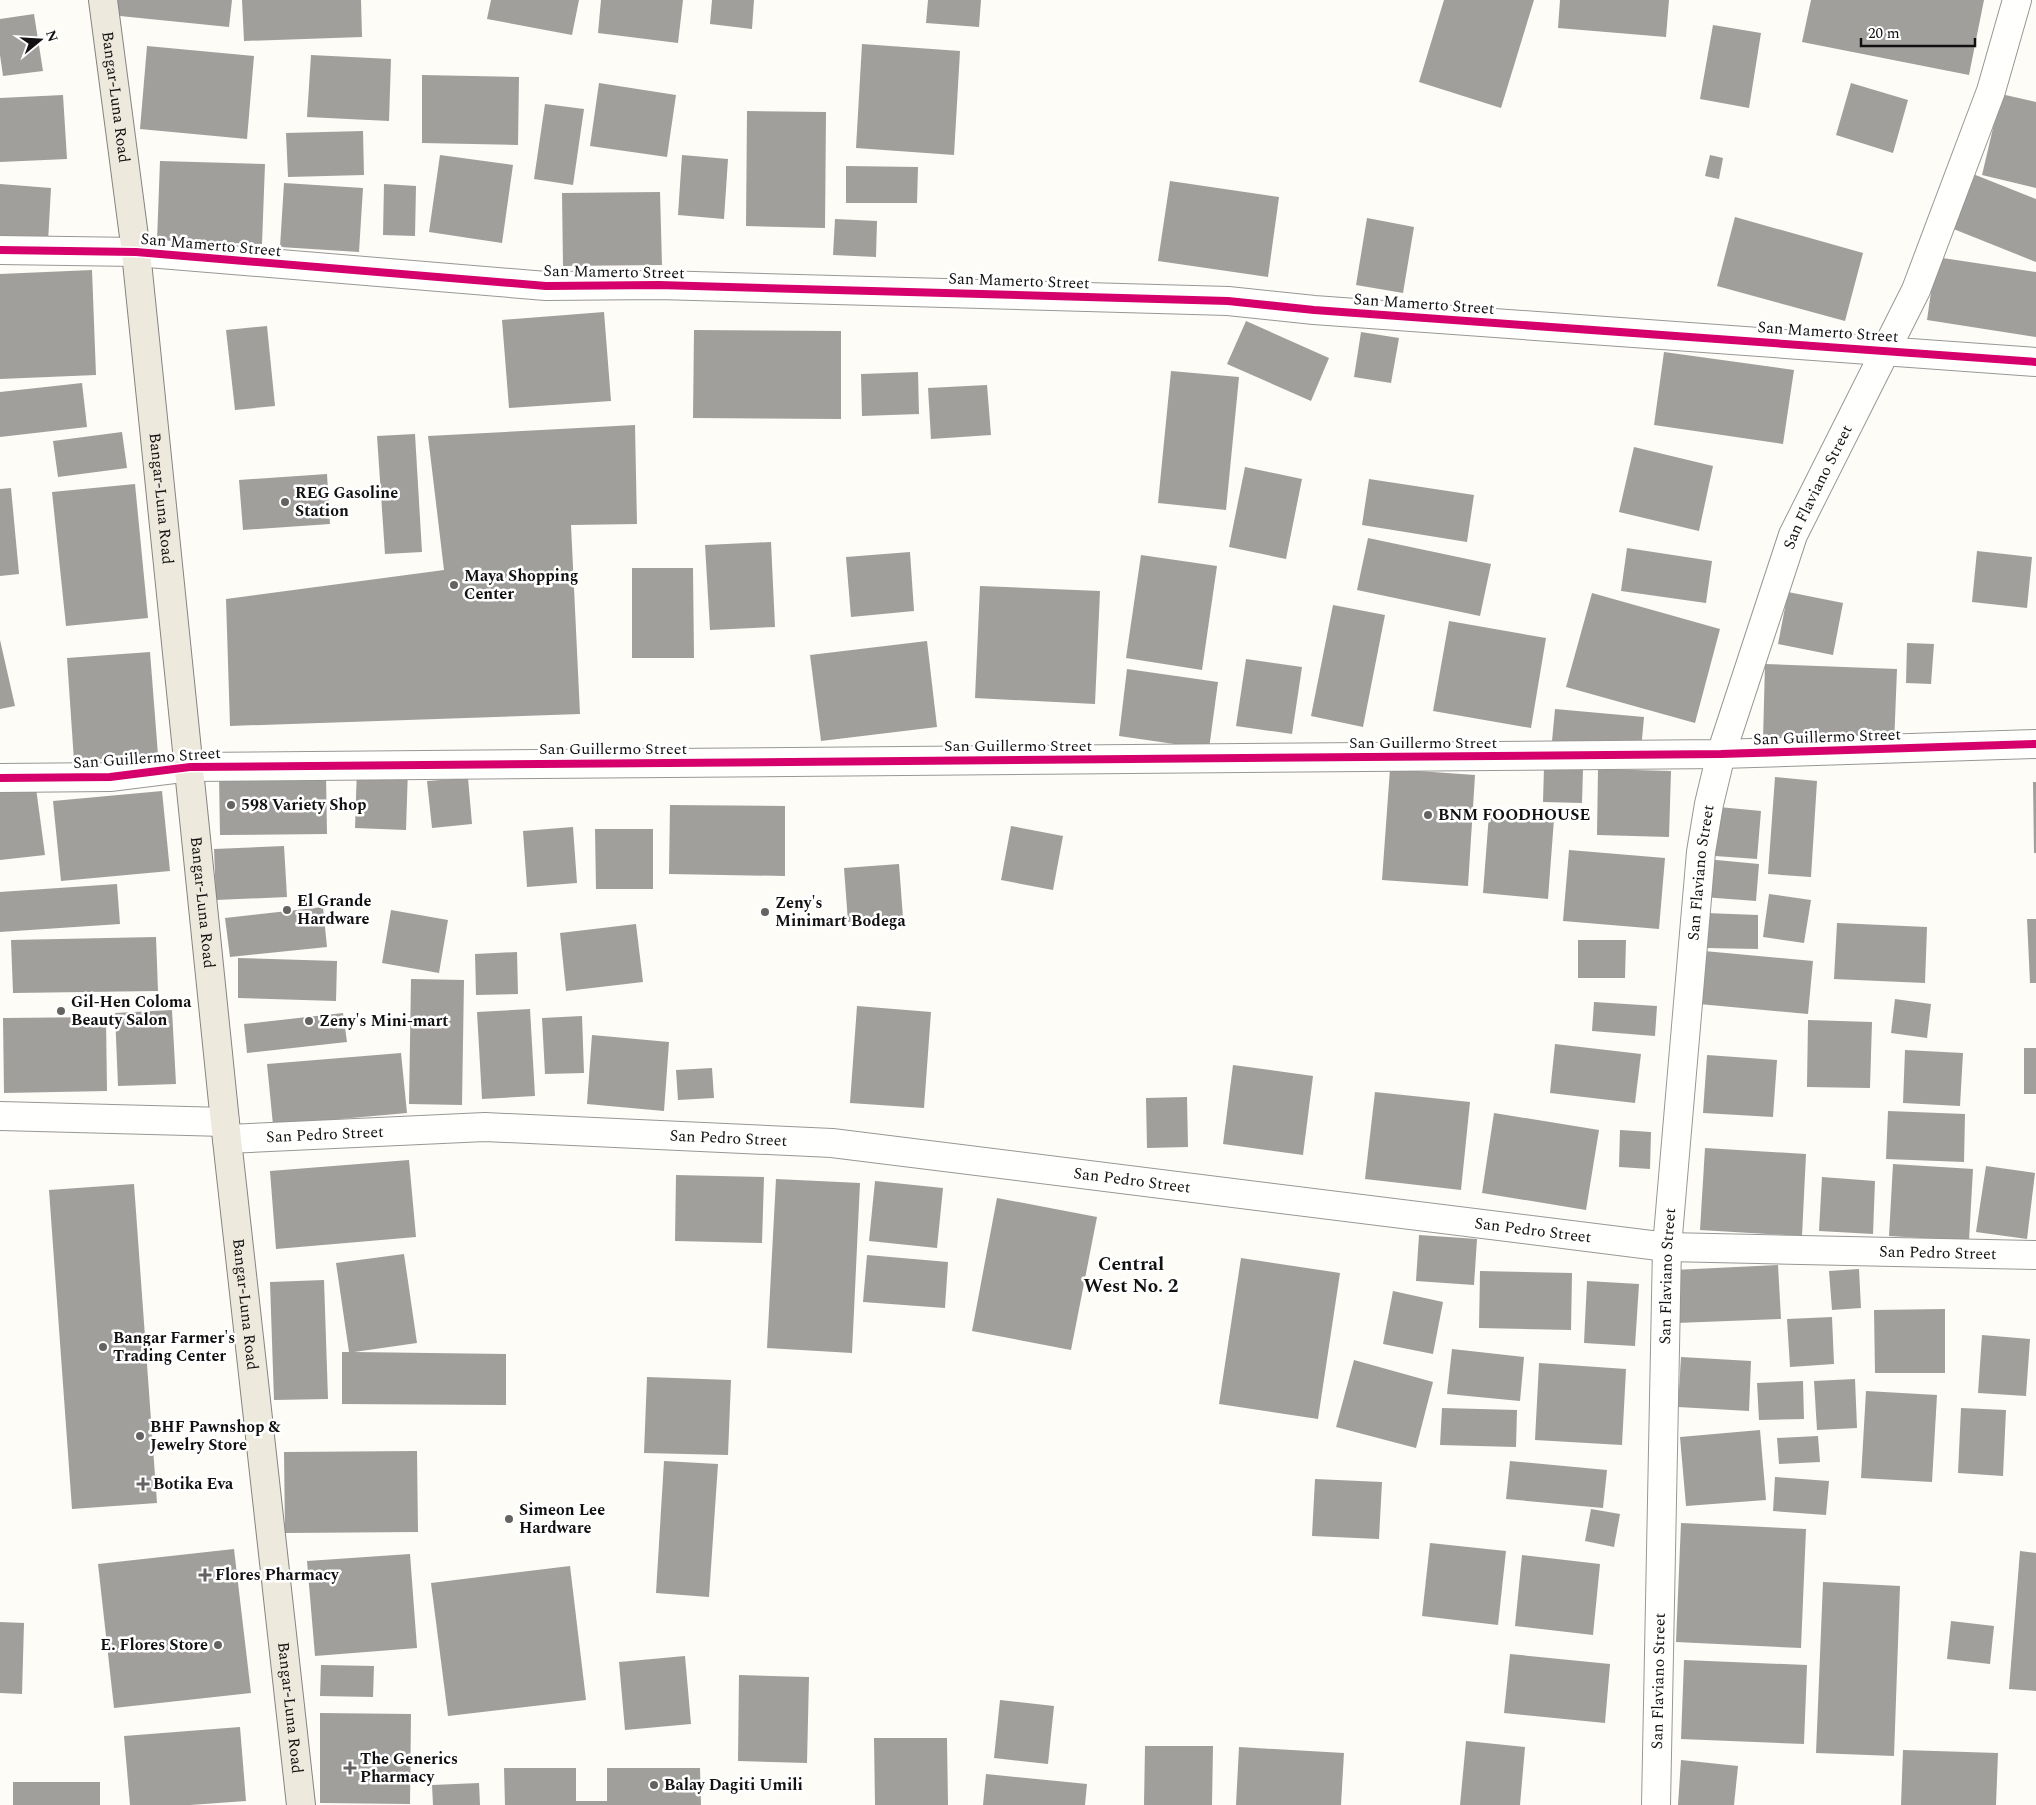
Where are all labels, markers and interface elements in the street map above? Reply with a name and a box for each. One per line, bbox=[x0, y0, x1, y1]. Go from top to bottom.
north arrow bbox=[15, 15, 65, 65]
scale bar bbox=[1861, 15, 1975, 47]
text: 20 m bbox=[1868, 22, 1900, 45]
text: N bbox=[40, 27, 64, 45]
street label: Bangar-Luna Road bbox=[95, 30, 136, 164]
street label: San Mamerto Street bbox=[140, 227, 283, 263]
street label: San Mamerto Street bbox=[543, 259, 685, 285]
street label: San Mamerto Street bbox=[948, 267, 1090, 295]
street label: San Mamerto Street bbox=[1353, 287, 1496, 321]
street label: San Mamerto Street bbox=[1757, 315, 1900, 349]
street label: San Flaviano Street bbox=[1777, 420, 1859, 552]
street label: Bangar-Luna Road bbox=[143, 431, 180, 566]
place label: REG Gasoline Station bbox=[295, 481, 398, 523]
marker: REG Gasoline Station bbox=[279, 496, 291, 508]
place label: Maya Shopping Center bbox=[464, 564, 578, 606]
marker: Maya Shopping Center bbox=[448, 579, 460, 591]
street label: San Guillermo Street bbox=[1753, 722, 1902, 752]
street label: San Guillermo Street bbox=[1349, 731, 1497, 755]
street label: San Guillermo Street bbox=[944, 734, 1092, 758]
street label: San Guillermo Street bbox=[539, 737, 687, 761]
street label: San Guillermo Street bbox=[72, 741, 222, 775]
place label: 598 Variety Shop bbox=[241, 793, 366, 817]
marker: 598 Variety Shop bbox=[225, 799, 237, 811]
place label: BNM FOODHOUSE bbox=[1438, 803, 1590, 827]
street label: San Flaviano Street bbox=[1681, 803, 1721, 942]
marker: BNM FOODHOUSE bbox=[1422, 809, 1434, 821]
street label: Bangar-Luna Road bbox=[184, 835, 221, 970]
place label: El Grande Hardware bbox=[297, 889, 372, 931]
place label: Zeny's Minimart Bodega bbox=[775, 891, 906, 933]
marker: El Grande Hardware bbox=[281, 904, 293, 916]
marker: Zeny's Minimart Bodega bbox=[759, 906, 771, 918]
place label: Gil-Hen Coloma Beauty Salon bbox=[71, 990, 192, 1032]
marker: Gil-Hen Coloma Beauty Salon bbox=[55, 1005, 67, 1017]
place label: Zeny's Mini-mart bbox=[319, 1009, 448, 1033]
marker: Zeny's Mini-mart bbox=[303, 1015, 315, 1027]
street label: San Pedro Street bbox=[266, 1120, 385, 1149]
street label: San Pedro Street bbox=[669, 1124, 788, 1153]
street label: San Pedro Street bbox=[1072, 1161, 1192, 1200]
street label: San Flaviano Street bbox=[1653, 1207, 1682, 1345]
street label: San Pedro Street bbox=[1473, 1211, 1593, 1250]
street label: Bangar-Luna Road bbox=[226, 1237, 265, 1371]
street label: San Pedro Street bbox=[1879, 1240, 1997, 1266]
district label: Central West No. 2 bbox=[1083, 1250, 1179, 1301]
place label: Bangar Farmer's Trading Center bbox=[113, 1326, 235, 1368]
marker: Bangar Farmer's Trading Center bbox=[97, 1341, 109, 1353]
place label: BHF Pawnshop & Jewelry Store bbox=[150, 1415, 281, 1457]
marker: BHF Pawnshop & Jewelry Store bbox=[134, 1430, 146, 1442]
place label: Botika Eva bbox=[153, 1472, 234, 1496]
marker: Botika Eva bbox=[137, 1478, 149, 1490]
place label: Simeon Lee Hardware bbox=[519, 1498, 605, 1540]
marker: Simeon Lee Hardware bbox=[503, 1513, 515, 1525]
place label: Flores Pharmacy bbox=[215, 1563, 340, 1587]
marker: Flores Pharmacy bbox=[199, 1569, 211, 1581]
street label: San Flaviano Street bbox=[1645, 1612, 1672, 1750]
place label: E. Flores Store bbox=[100, 1633, 208, 1657]
marker: E. Flores Store bbox=[212, 1639, 224, 1651]
street label: Bangar-Luna Road bbox=[271, 1641, 309, 1775]
place label: The Generics Pharmacy bbox=[360, 1747, 458, 1789]
marker: The Generics Pharmacy bbox=[344, 1762, 356, 1774]
place label: Balay Dagiti Umili bbox=[664, 1773, 803, 1797]
marker: Balay Dagiti Umili bbox=[648, 1779, 660, 1791]

